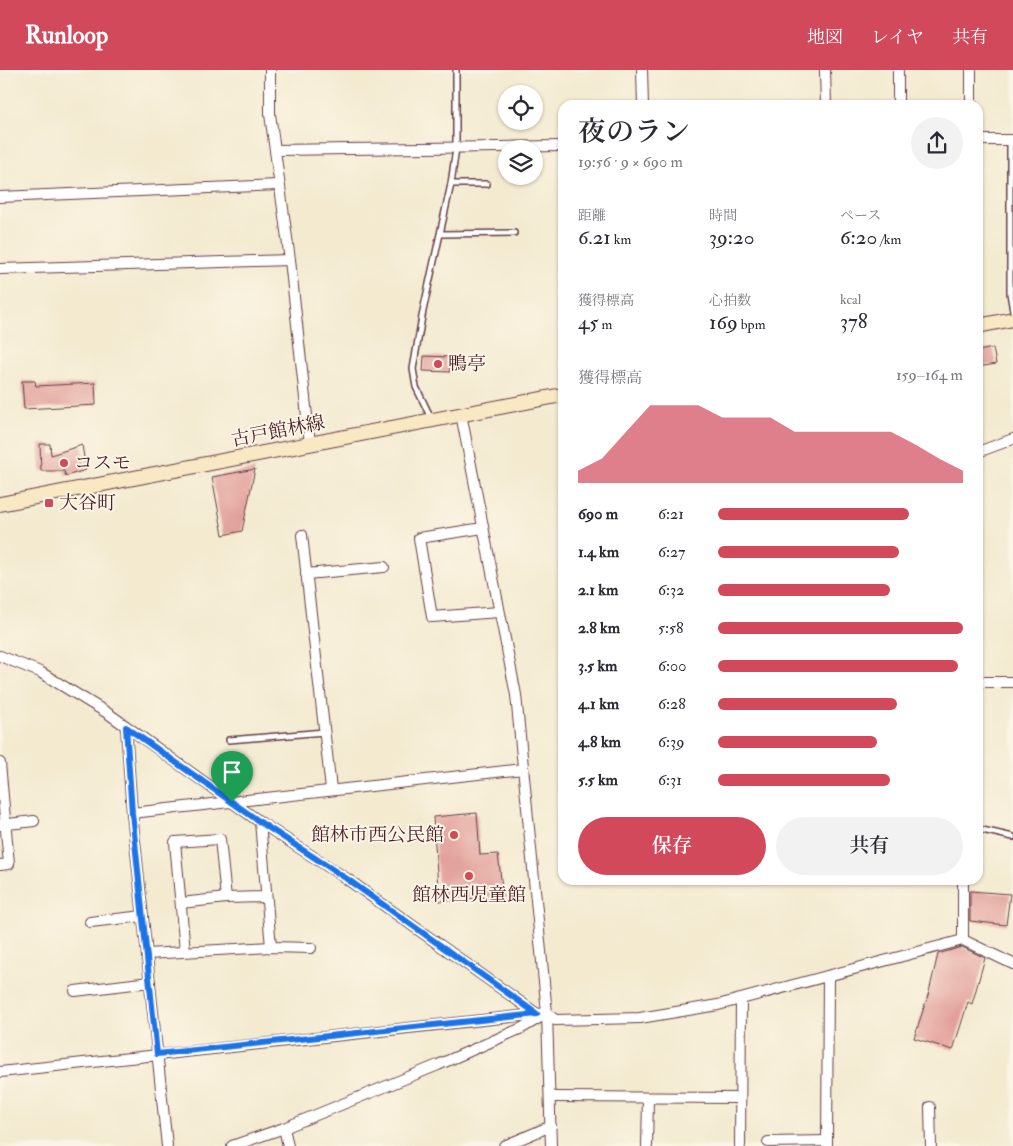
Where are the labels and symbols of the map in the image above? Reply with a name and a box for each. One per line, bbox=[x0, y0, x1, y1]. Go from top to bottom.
place label: 鴨亭 bbox=[448, 352, 486, 376]
marker: 鴨亭 bbox=[432, 358, 444, 370]
street label: 古戸館林線 bbox=[229, 410, 327, 452]
place label: コスモ bbox=[74, 451, 131, 475]
marker: コスモ bbox=[58, 457, 70, 469]
place label: 大谷町 bbox=[59, 491, 116, 515]
marker: 大谷町 bbox=[43, 497, 55, 509]
pin bbox=[211, 751, 253, 802]
place label: 館林市西公民館 bbox=[311, 823, 444, 847]
marker: 館林市西公民館 bbox=[448, 829, 460, 841]
marker: 館林西児童館 bbox=[463, 870, 475, 882]
place label: 館林西児童館 bbox=[412, 883, 526, 907]

